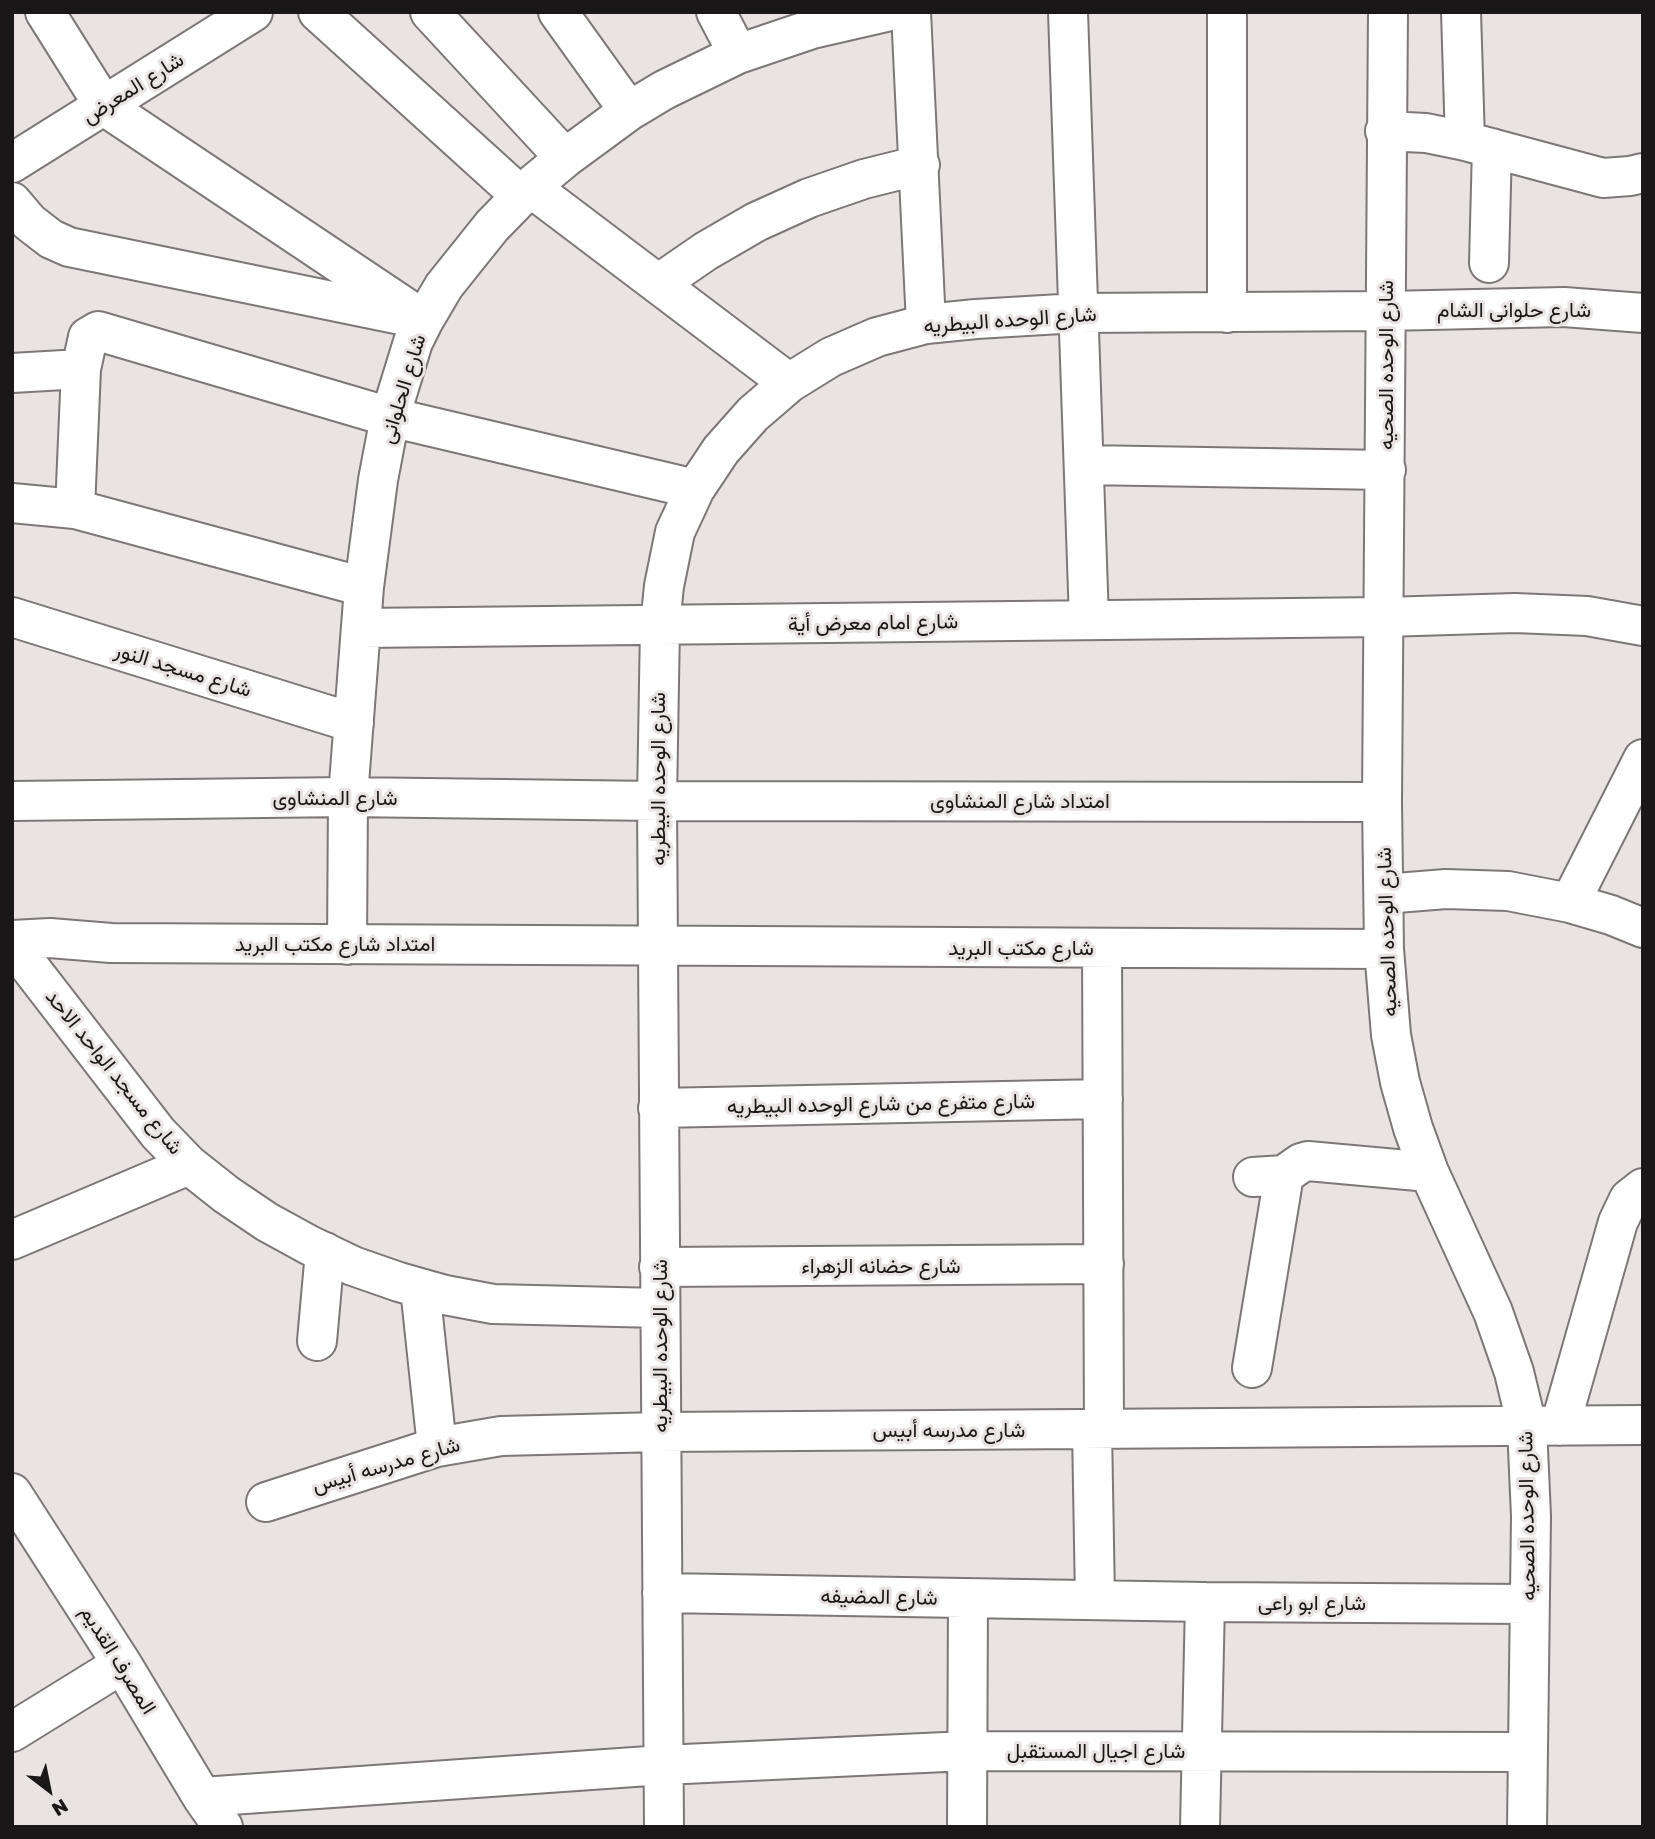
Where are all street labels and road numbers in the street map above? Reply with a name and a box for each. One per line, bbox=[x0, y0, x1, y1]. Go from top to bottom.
street label: شارع المعرض bbox=[78, 47, 188, 129]
street label: شارع الوحده الصحيه bbox=[1373, 280, 1399, 450]
street label: شارع حلوانى الشام bbox=[1437, 297, 1591, 323]
street label: شارع الوحده البيطريه bbox=[923, 301, 1097, 339]
street label: شارع الحلوانى bbox=[374, 331, 432, 447]
street label: شارع امام معرض أية bbox=[788, 609, 958, 637]
street label: شارع مسجد النور bbox=[112, 637, 254, 703]
street label: شارع الوحده البيطريه bbox=[645, 692, 671, 866]
street label: شارع المنشاوى bbox=[273, 785, 397, 811]
street label: امتداد شارع المنشاوى bbox=[930, 788, 1110, 814]
street label: شارع الوحده الصحيه bbox=[1371, 847, 1403, 1017]
street label: امتداد شارع مكتب البريد bbox=[235, 931, 435, 957]
street label: شارع مكتب البريد bbox=[948, 935, 1094, 961]
street label: شارع مسجد الواحد الاحد bbox=[40, 984, 188, 1160]
street label: شارع متفرع من شارع الوحده البيطريه bbox=[727, 1089, 1035, 1119]
street label: شارع حضانه الزهراء bbox=[801, 1253, 961, 1279]
street label: شارع الوحده البيطريه bbox=[647, 1259, 673, 1433]
street label: شارع مدرسه أبيس bbox=[873, 1417, 1025, 1443]
street label: شارع الوحده الصحيه bbox=[1513, 1431, 1541, 1601]
street label: شارع مدرسه أبيس bbox=[309, 1432, 463, 1498]
street label: شارع المضيفه bbox=[820, 1583, 938, 1611]
street label: شارع ابو راعى bbox=[1258, 1590, 1366, 1616]
street label: المصرف القديم bbox=[75, 1601, 161, 1719]
street label: شارع اجيال المستقبل bbox=[1007, 1738, 1185, 1764]

